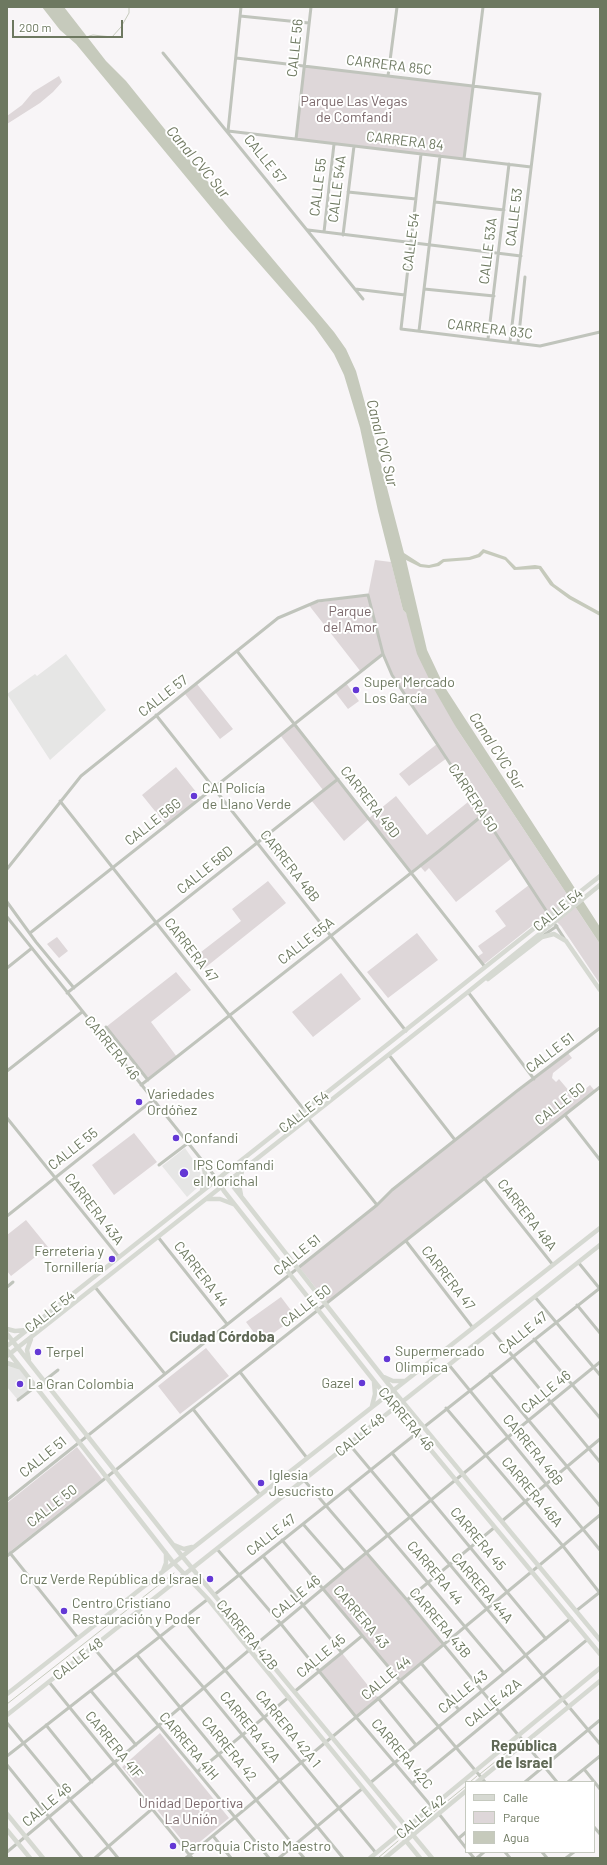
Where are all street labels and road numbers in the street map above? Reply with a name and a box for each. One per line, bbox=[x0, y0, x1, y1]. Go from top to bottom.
street label: CALLE 56 bbox=[284, 18, 306, 78]
street label: CARRERA 85C bbox=[345, 51, 433, 79]
street label: CARRERA 84 bbox=[365, 128, 445, 154]
street label: CALLE 57 bbox=[240, 131, 290, 187]
street label: CALLE 54A bbox=[325, 154, 349, 224]
street label: CALLE 55 bbox=[306, 157, 330, 217]
street label: CALLE 53 bbox=[502, 187, 526, 247]
street label: CALLE 54 bbox=[399, 212, 423, 272]
street label: CALLE 53A bbox=[476, 217, 500, 285]
street label: CARRERA 83C bbox=[446, 315, 534, 343]
street label: CALLE 57 bbox=[135, 672, 191, 720]
street label: CARRERA 50 bbox=[445, 761, 501, 835]
street label: CARRERA 49D bbox=[337, 763, 403, 841]
street label: CALLE 56G bbox=[121, 795, 185, 849]
street label: CARRERA 48B bbox=[257, 827, 323, 905]
street label: CALLE 56D bbox=[174, 842, 236, 898]
street label: CALLE 54 bbox=[530, 885, 586, 935]
street label: CALLE 55A bbox=[274, 914, 338, 968]
street label: CARRERA 47 bbox=[161, 915, 221, 985]
street label: CARRERA 46 bbox=[81, 1012, 143, 1084]
street label: CALLE 51 bbox=[523, 1029, 577, 1077]
street label: CALLE 50 bbox=[531, 1079, 589, 1129]
street label: CALLE 54 bbox=[276, 1087, 332, 1137]
street label: CALLE 55 bbox=[45, 1124, 101, 1174]
street label: CARRERA 43A bbox=[61, 1170, 127, 1248]
street label: CARRERA 48A bbox=[494, 1176, 560, 1254]
street label: CALLE 51 bbox=[270, 1231, 324, 1279]
street label: CARRERA 44 bbox=[170, 1238, 232, 1310]
street label: CARRERA 47 bbox=[418, 1243, 478, 1313]
street label: CALLE 50 bbox=[277, 1281, 335, 1331]
street label: CALLE 54 bbox=[22, 1287, 78, 1337]
street label: CALLE 47 bbox=[495, 1308, 551, 1358]
street label: CALLE 46 bbox=[518, 1367, 574, 1417]
street label: CARRERA 46 bbox=[375, 1384, 437, 1454]
street label: CALLE 48 bbox=[332, 1410, 388, 1460]
street label: CARRERA 46B bbox=[499, 1411, 567, 1489]
street label: CALLE 51 bbox=[16, 1433, 70, 1481]
street label: CARRERA 46A bbox=[498, 1454, 566, 1530]
street label: CALLE 50 bbox=[23, 1481, 81, 1531]
street label: CARRERA 45 bbox=[447, 1504, 509, 1574]
street label: CALLE 47 bbox=[243, 1511, 299, 1559]
street label: CARRERA 44 bbox=[403, 1538, 467, 1608]
street label: CARRERA 44A bbox=[448, 1549, 516, 1627]
street label: CALLE 46 bbox=[268, 1572, 324, 1622]
street label: CARRERA 43 bbox=[330, 1582, 392, 1652]
street label: CARRERA 43B bbox=[406, 1584, 474, 1662]
street label: CARRERA 42B bbox=[213, 1596, 281, 1674]
street label: CALLE 45 bbox=[293, 1631, 349, 1681]
street label: CALLE 48 bbox=[50, 1634, 106, 1684]
street label: CALLE 44 bbox=[358, 1652, 414, 1704]
street label: CALLE 43 bbox=[435, 1667, 491, 1717]
street label: CALLE 42A bbox=[461, 1675, 525, 1731]
street label: CARRERA 42A 1 bbox=[252, 1687, 324, 1771]
street label: CARRERA 42A bbox=[216, 1688, 284, 1766]
street label: CARRERA 41F bbox=[82, 1708, 146, 1782]
street label: CARRERA 41H bbox=[156, 1709, 222, 1783]
street label: CARRERA 42 bbox=[198, 1713, 260, 1785]
street label: CARRERA 42C bbox=[368, 1715, 436, 1793]
street label: CALLE 46 bbox=[19, 1780, 75, 1830]
street label: CALLE 42 bbox=[393, 1791, 449, 1843]

